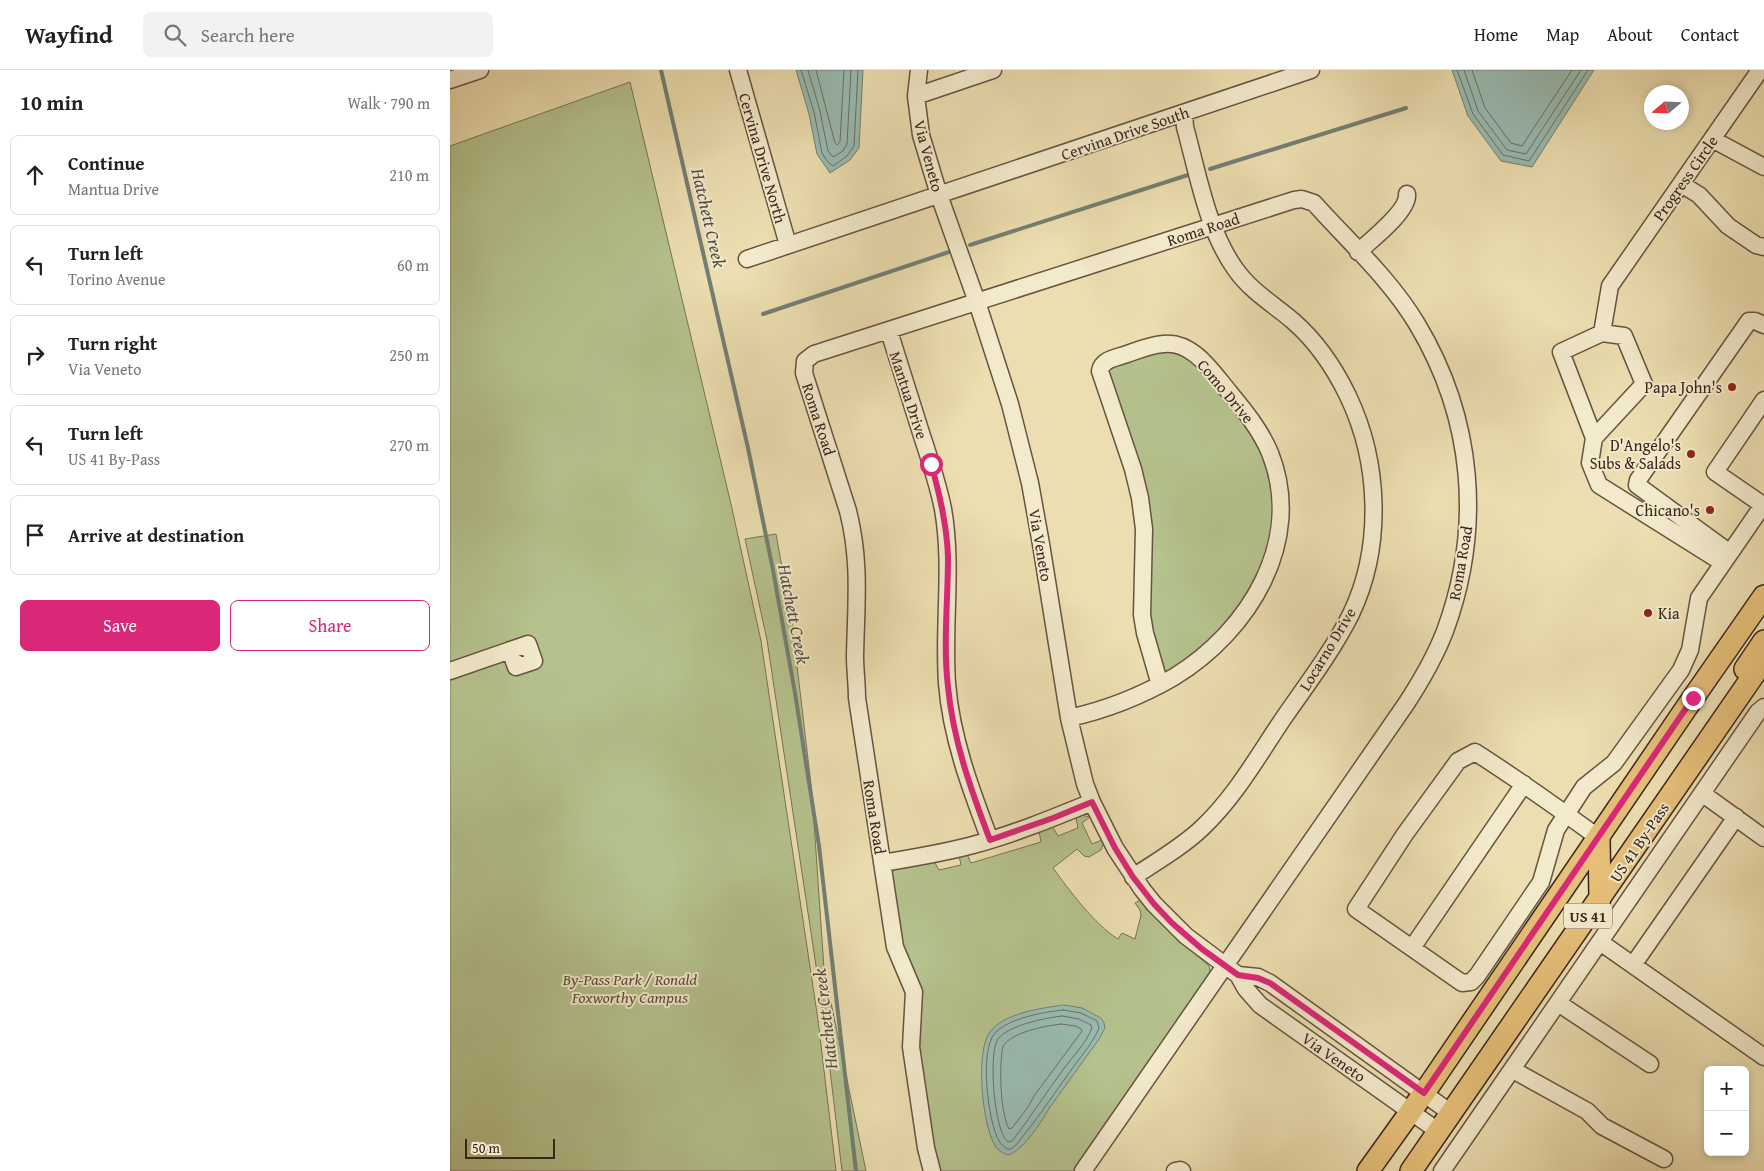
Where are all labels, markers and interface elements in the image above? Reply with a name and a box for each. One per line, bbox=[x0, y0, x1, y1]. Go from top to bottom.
search box bbox=[143, 12, 493, 57]
text: Wayfind bbox=[25, 17, 113, 52]
icon: search bbox=[161, 21, 189, 49]
text: Search here bbox=[201, 21, 295, 49]
text: Home bbox=[1474, 21, 1518, 48]
text: Map bbox=[1546, 21, 1579, 48]
text: About bbox=[1607, 21, 1653, 48]
text: Contact bbox=[1681, 21, 1739, 48]
north arrow bbox=[1644, 85, 1689, 130]
text: 10 min bbox=[20, 87, 83, 118]
street label: Cervina Drive North bbox=[733, 90, 793, 226]
text: Walk · 790 m bbox=[347, 91, 430, 115]
street label: Cervina Drive South bbox=[1058, 100, 1192, 166]
street label: Via Veneto bbox=[908, 117, 950, 195]
street label: Progress Circle bbox=[1647, 130, 1723, 226]
text: Continue bbox=[68, 149, 145, 177]
icon: ahead bbox=[21, 161, 49, 189]
text: 210 m bbox=[389, 163, 429, 187]
water label: Hatchett Creek bbox=[684, 165, 734, 271]
text: Mantua Drive bbox=[68, 177, 159, 201]
street label: Roma Road bbox=[1164, 206, 1243, 252]
text: Turn left bbox=[68, 239, 143, 267]
icon: left bbox=[21, 251, 49, 279]
text: 60 m bbox=[397, 253, 429, 277]
text: Torino Avenue bbox=[68, 267, 165, 291]
text: Turn right bbox=[68, 329, 157, 357]
icon: right bbox=[21, 341, 49, 369]
text: 250 m bbox=[389, 343, 429, 367]
street label: Mantua Drive bbox=[884, 348, 934, 442]
street label: Como Drive bbox=[1192, 354, 1260, 428]
text: Via Veneto bbox=[68, 357, 141, 381]
place label: Papa John's bbox=[1644, 375, 1722, 399]
street label: Roma Road bbox=[796, 380, 842, 459]
marker: Papa John's bbox=[1726, 381, 1738, 393]
text: Turn left bbox=[68, 419, 143, 447]
icon: left bbox=[21, 431, 49, 459]
text: 270 m bbox=[389, 433, 429, 457]
place label: D'Angelo's Subs & Salads bbox=[1590, 433, 1681, 475]
text: US 41 By-Pass bbox=[68, 447, 160, 471]
marker: D'Angelo's Subs & Salads bbox=[1685, 448, 1697, 460]
route start bbox=[920, 453, 943, 476]
place label: Chicano's bbox=[1636, 498, 1700, 522]
marker: Chicano's bbox=[1704, 504, 1716, 516]
street label: Via Veneto bbox=[1023, 507, 1059, 583]
icon: arrive bbox=[21, 521, 49, 549]
text: Arrive at destination bbox=[68, 521, 244, 549]
street label: Roma Road bbox=[1442, 524, 1478, 602]
water label: Hatchett Creek bbox=[771, 561, 817, 667]
button: Save bbox=[20, 600, 220, 651]
button: Share bbox=[230, 600, 430, 651]
place label: Kia bbox=[1658, 601, 1680, 625]
street label: Locarno Drive bbox=[1293, 603, 1361, 695]
marker: Kia bbox=[1642, 607, 1654, 619]
route end bbox=[1682, 687, 1705, 710]
street label: Roma Road bbox=[857, 778, 893, 856]
street label: US 41 By-Pass bbox=[1603, 797, 1675, 887]
road number: US 41 bbox=[1564, 904, 1612, 928]
water label: Hatchett Creek bbox=[805, 966, 845, 1072]
park label: By-Pass Park / Ronald Foxworthy Campus bbox=[562, 967, 698, 1009]
street label: Via Veneto bbox=[1297, 1026, 1371, 1088]
map controls bbox=[1704, 1066, 1749, 1156]
button: + bbox=[1704, 1066, 1749, 1111]
button: − bbox=[1704, 1111, 1749, 1156]
scale bar bbox=[465, 1136, 555, 1159]
text: 50 m bbox=[472, 1138, 500, 1158]

